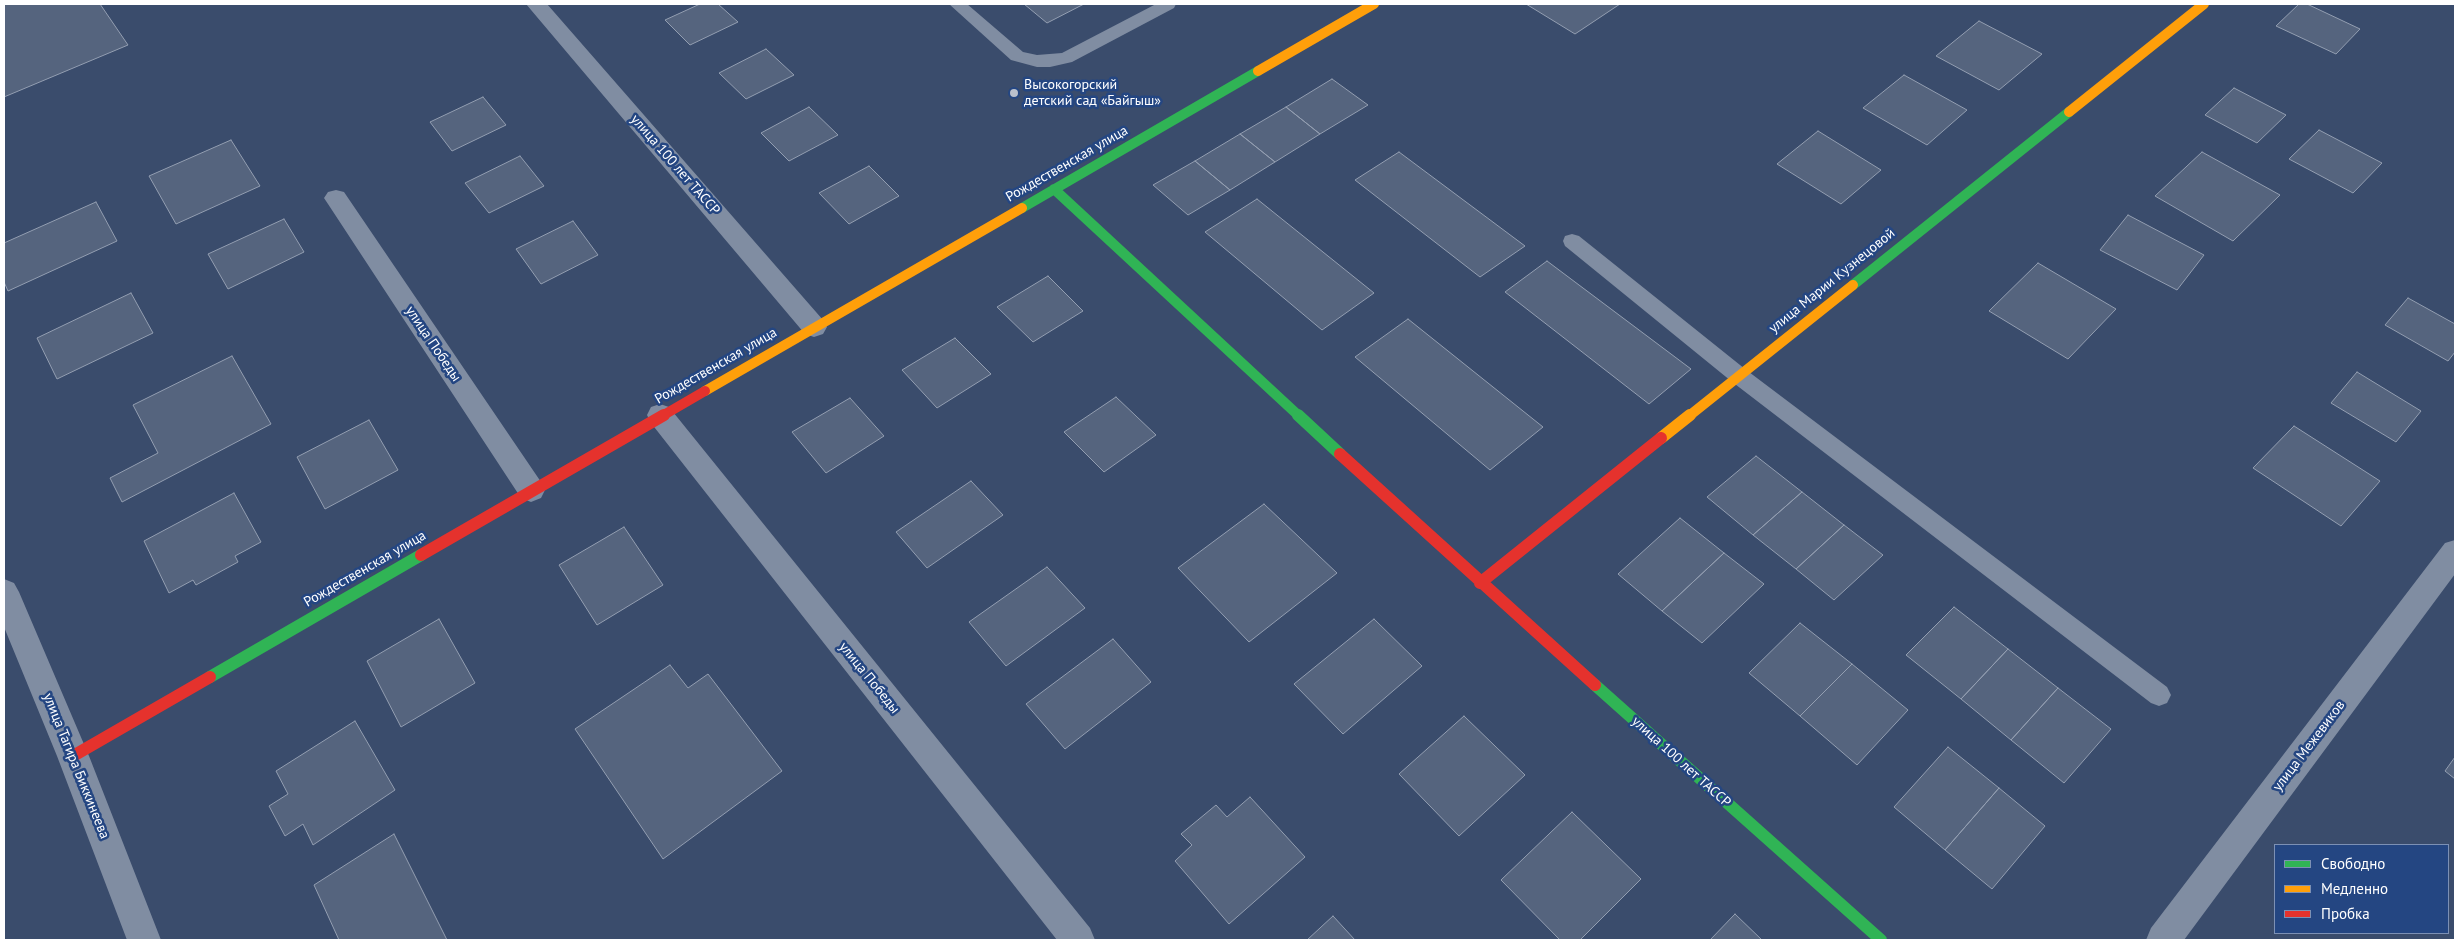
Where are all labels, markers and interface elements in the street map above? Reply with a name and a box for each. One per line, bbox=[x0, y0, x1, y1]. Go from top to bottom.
place label: Высокогорский детский сад «Байгыш» bbox=[1024, 77, 1161, 110]
marker: Высокогорский детский сад «Байгыш» bbox=[1008, 87, 1020, 99]
street label: улица 100 лет ТАССР bbox=[627, 111, 723, 219]
street label: Рождественская улица bbox=[1003, 122, 1131, 206]
street label: улица Марии Кузнецовой bbox=[1766, 225, 1898, 337]
street label: улица Победы bbox=[402, 303, 464, 385]
street label: Рождественская улица bbox=[652, 324, 780, 408]
street label: Рождественская улица bbox=[301, 527, 429, 611]
street label: улица Победы bbox=[835, 639, 903, 717]
street label: улица Тагира Биккинеева bbox=[39, 691, 113, 841]
street label: улица Межевиков bbox=[2269, 697, 2349, 795]
street label: улица 100 лет ТАССР bbox=[1628, 713, 1734, 811]
legend bbox=[2274, 844, 2449, 934]
text: Свободно bbox=[2321, 854, 2385, 873]
text: Медленно bbox=[2321, 879, 2388, 898]
text: Пробка bbox=[2321, 904, 2370, 923]

